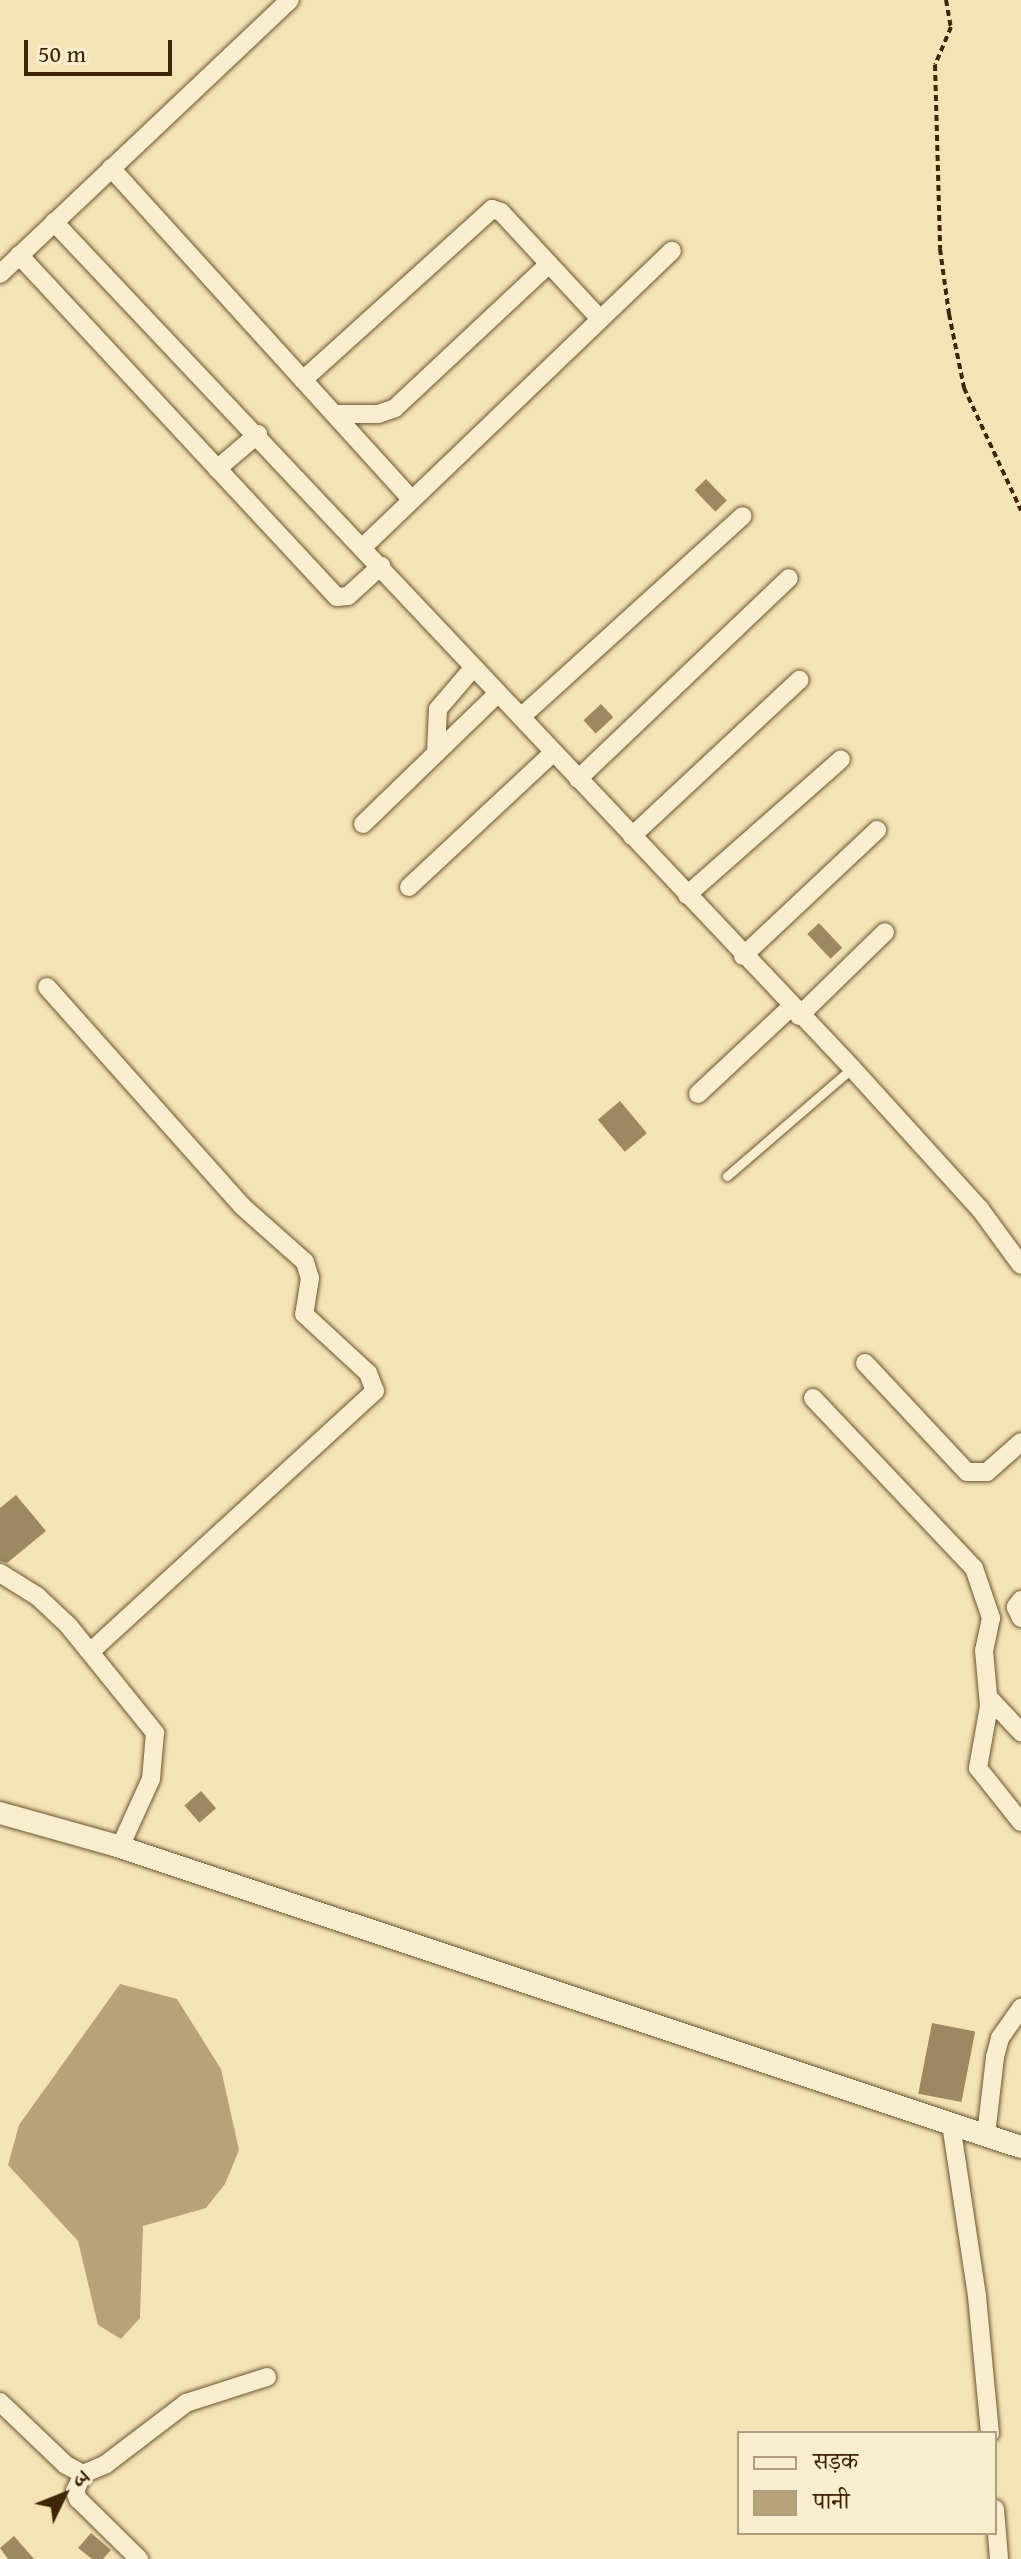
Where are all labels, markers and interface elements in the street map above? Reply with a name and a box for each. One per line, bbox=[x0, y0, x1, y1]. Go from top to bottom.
scale bar bbox=[28, 24, 176, 74]
text: 50 m bbox=[38, 36, 86, 71]
legend bbox=[737, 2431, 997, 2535]
text: सड़क bbox=[813, 2443, 858, 2478]
north arrow bbox=[24, 2455, 104, 2535]
text: उ bbox=[66, 2464, 97, 2494]
text: पानी bbox=[813, 2483, 850, 2518]

